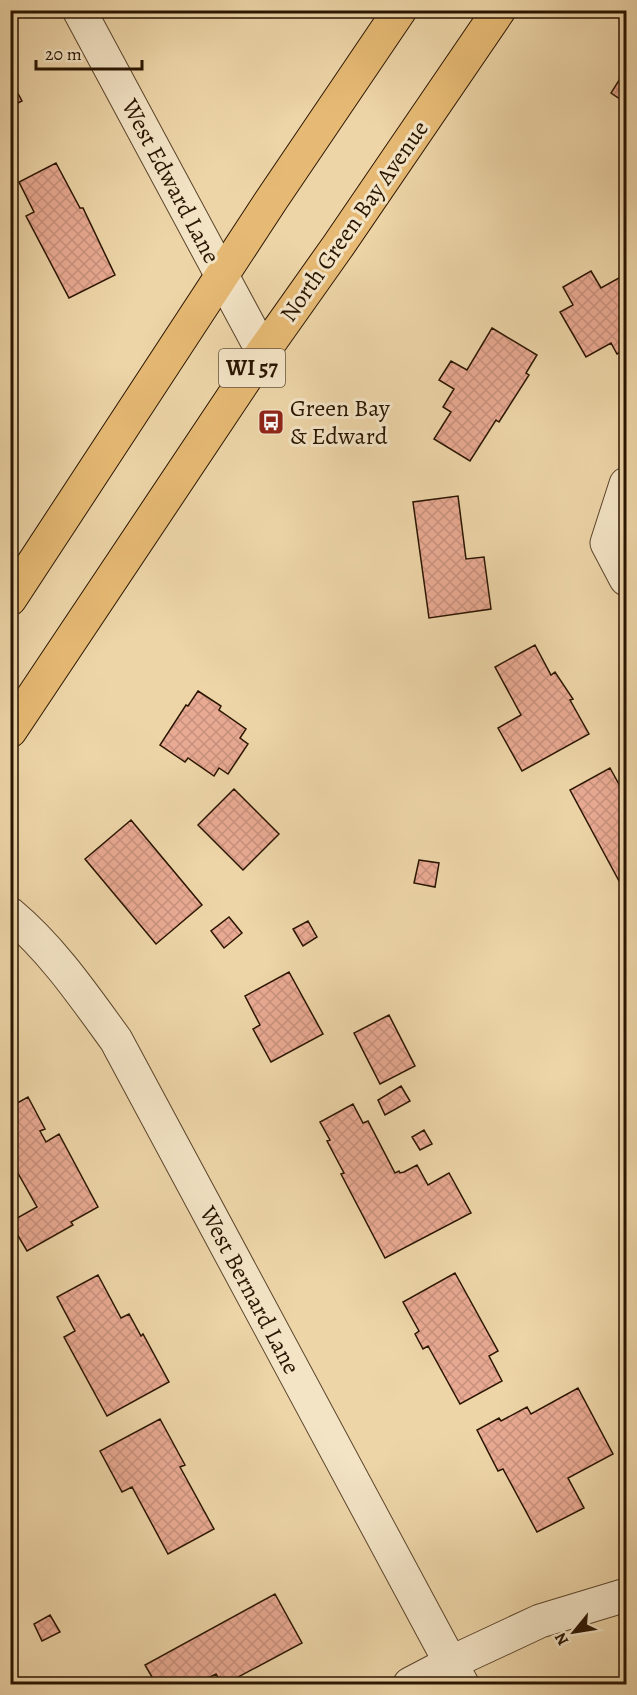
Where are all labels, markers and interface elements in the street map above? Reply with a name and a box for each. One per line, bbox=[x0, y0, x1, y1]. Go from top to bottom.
scale bar bbox=[36, 33, 142, 71]
text: 20 m bbox=[45, 42, 82, 66]
street label: West Edward Lane bbox=[114, 92, 228, 269]
street label: North Green Bay Avenue bbox=[272, 114, 436, 328]
road number: WI 57 bbox=[219, 349, 285, 387]
place label: Green Bay & Edward bbox=[290, 392, 390, 452]
bus stop icon: Green Bay & Edward bbox=[256, 407, 286, 437]
street label: West Bernard Lane bbox=[192, 1200, 308, 1380]
north arrow bbox=[544, 1602, 604, 1662]
text: N bbox=[549, 1628, 574, 1650]

